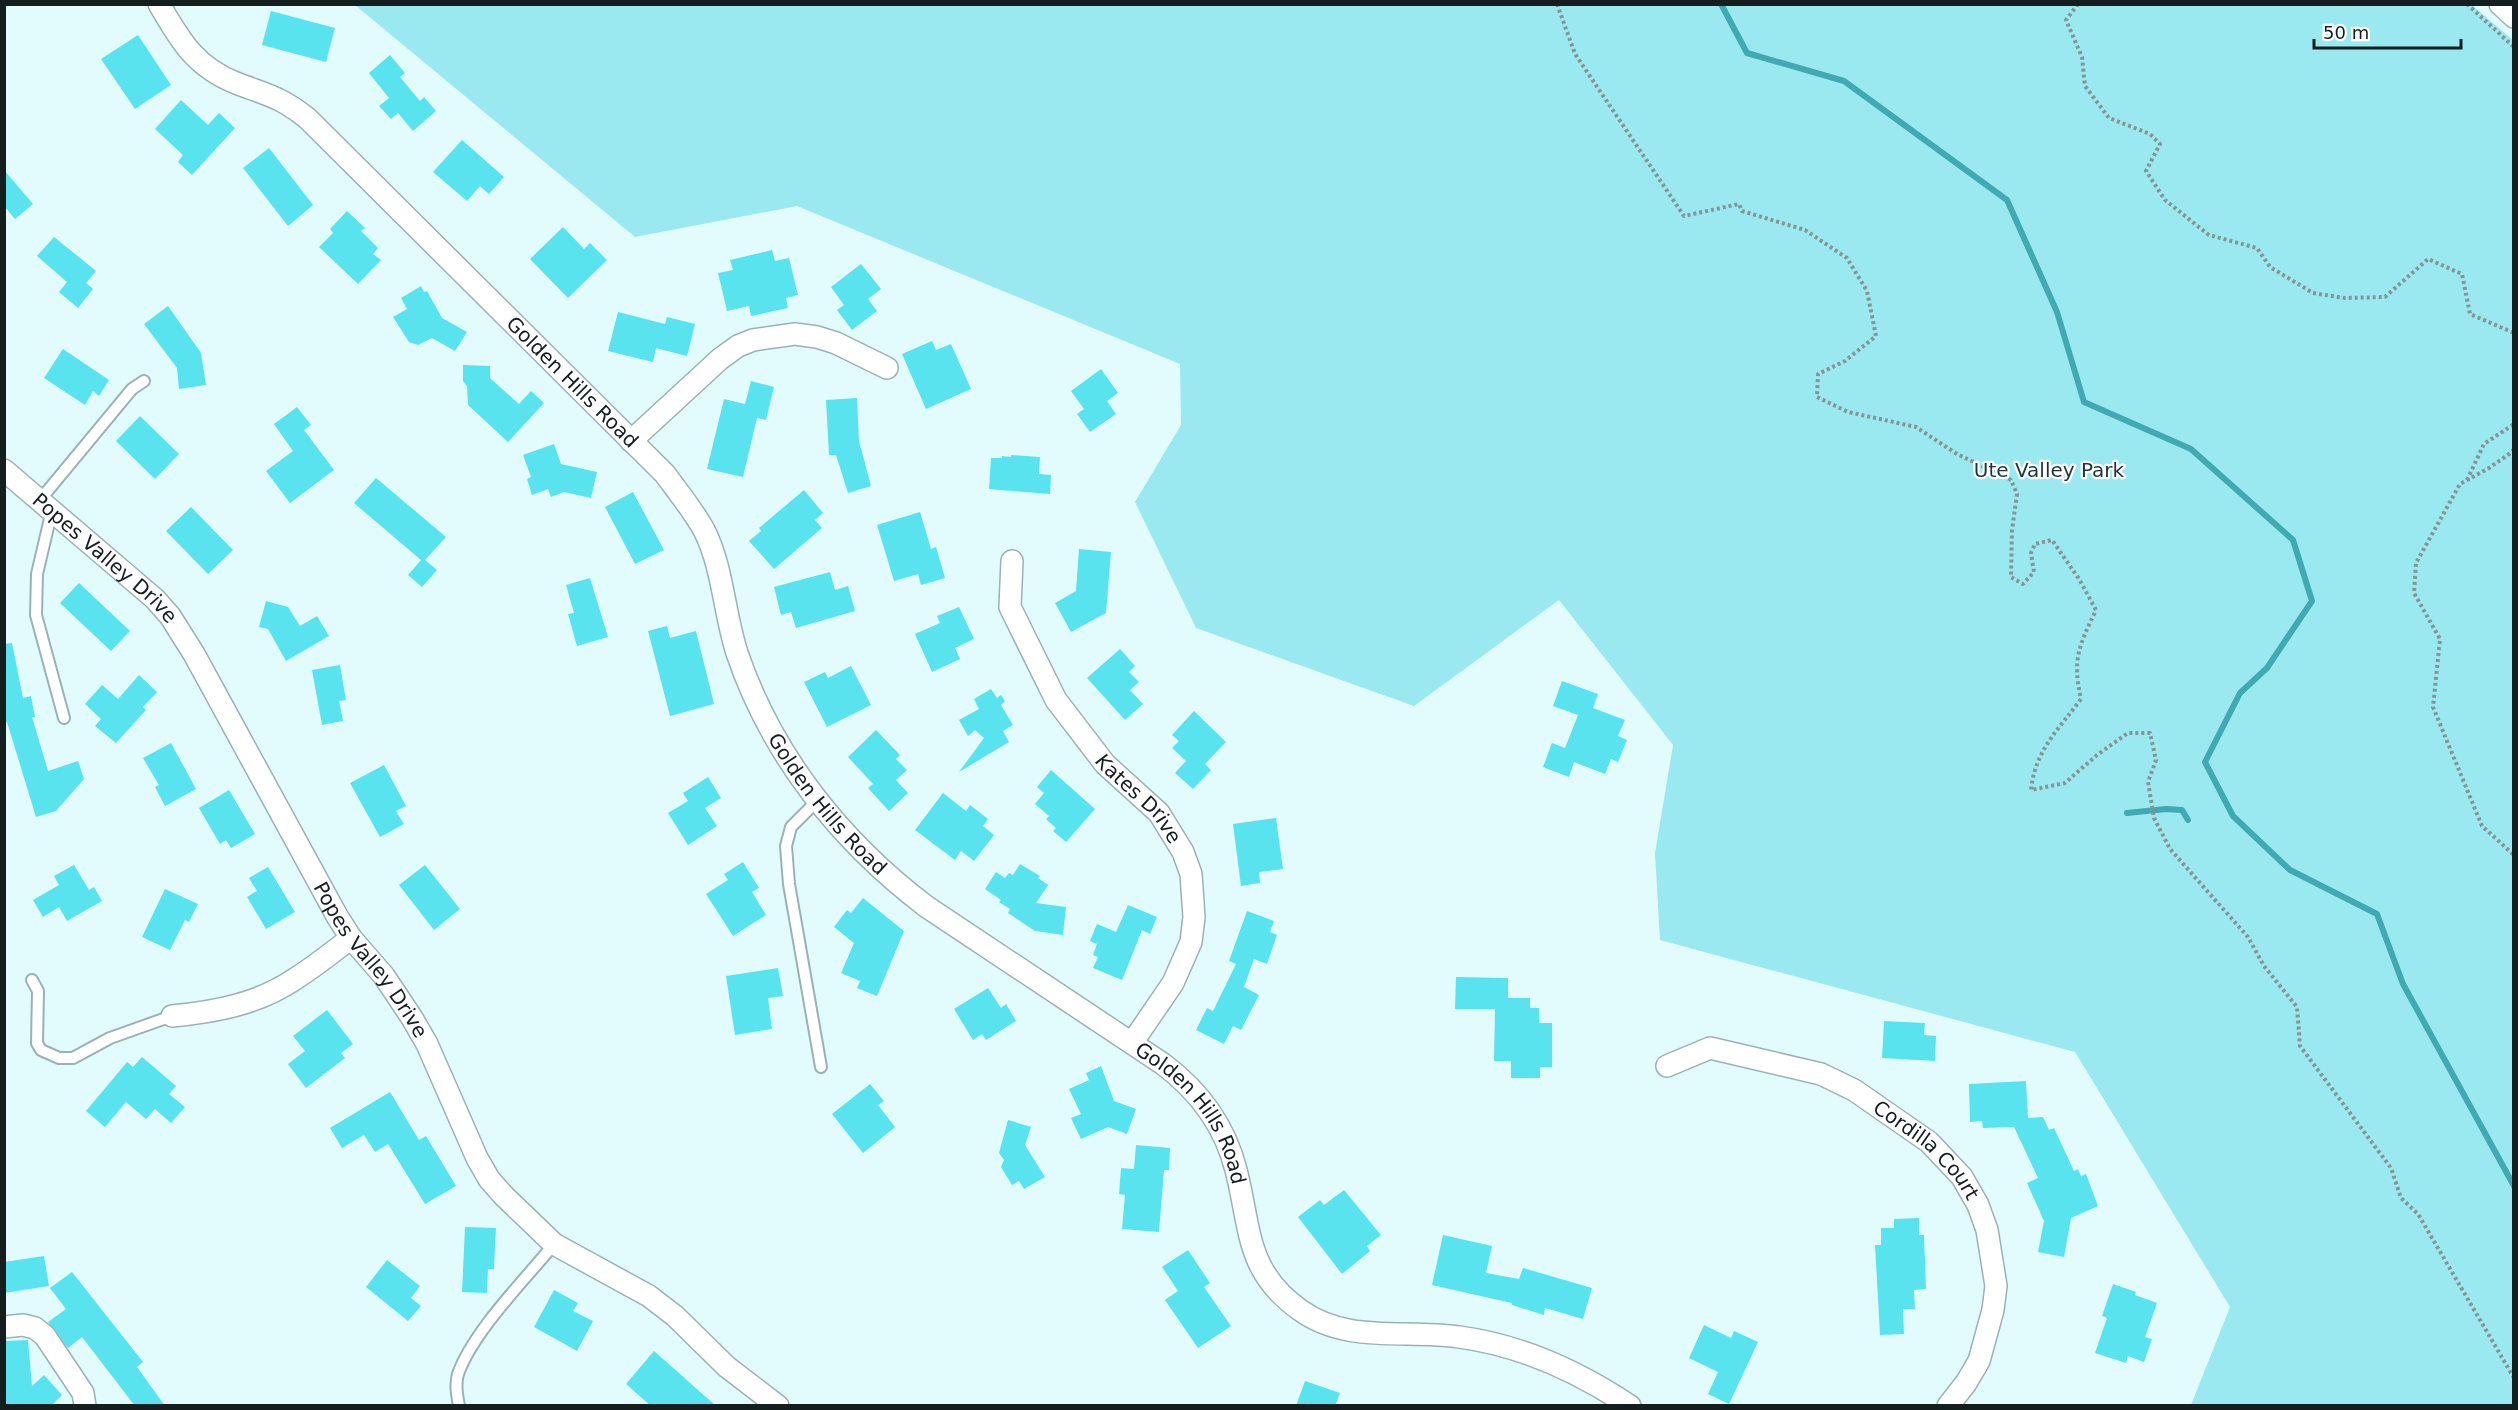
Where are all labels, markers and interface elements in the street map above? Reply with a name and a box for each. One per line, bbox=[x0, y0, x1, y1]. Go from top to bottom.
scale bar bbox=[2314, 12, 2461, 50]
text: 50 m bbox=[2323, 22, 2369, 43]
street label: Golden Hills Road bbox=[502, 311, 643, 453]
park label: Ute Valley Park bbox=[1974, 458, 2125, 482]
street label: Popes Valley Drive bbox=[28, 488, 182, 628]
street label: Golden Hills Road bbox=[763, 729, 892, 880]
street label: Kates Drive bbox=[1090, 750, 1187, 848]
street label: Popes Valley Drive bbox=[309, 878, 433, 1042]
street label: Golden Hills Road bbox=[1131, 1037, 1251, 1186]
street label: Cordilla Court bbox=[1869, 1095, 1984, 1204]

